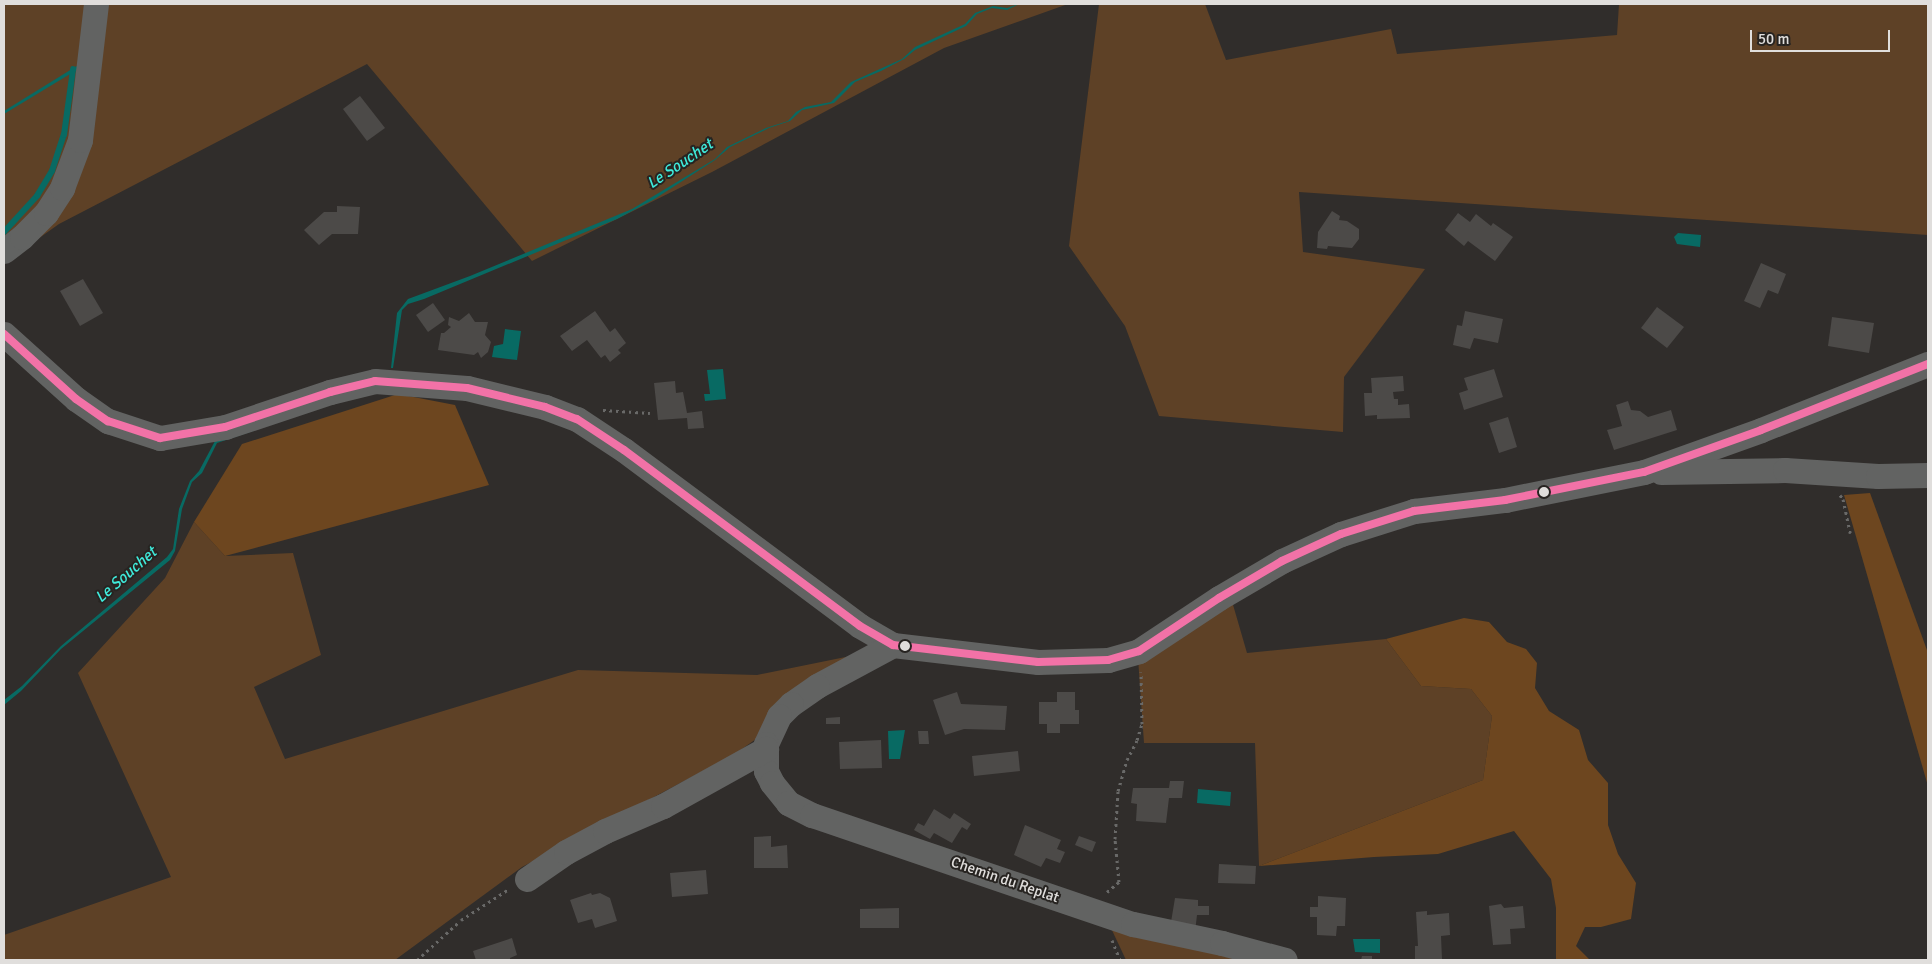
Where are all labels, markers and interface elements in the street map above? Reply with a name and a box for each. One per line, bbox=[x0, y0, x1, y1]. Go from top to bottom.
scale bar bbox=[1752, 20, 1892, 52]
text: 50 m bbox=[1758, 30, 1789, 48]
water label: Le Souchet bbox=[643, 135, 717, 193]
unlabelled marker bbox=[1539, 487, 1549, 497]
water label: Le Souchet bbox=[91, 543, 161, 607]
unlabelled marker bbox=[900, 641, 910, 651]
street label: Chemin du Replat bbox=[949, 853, 1061, 907]

